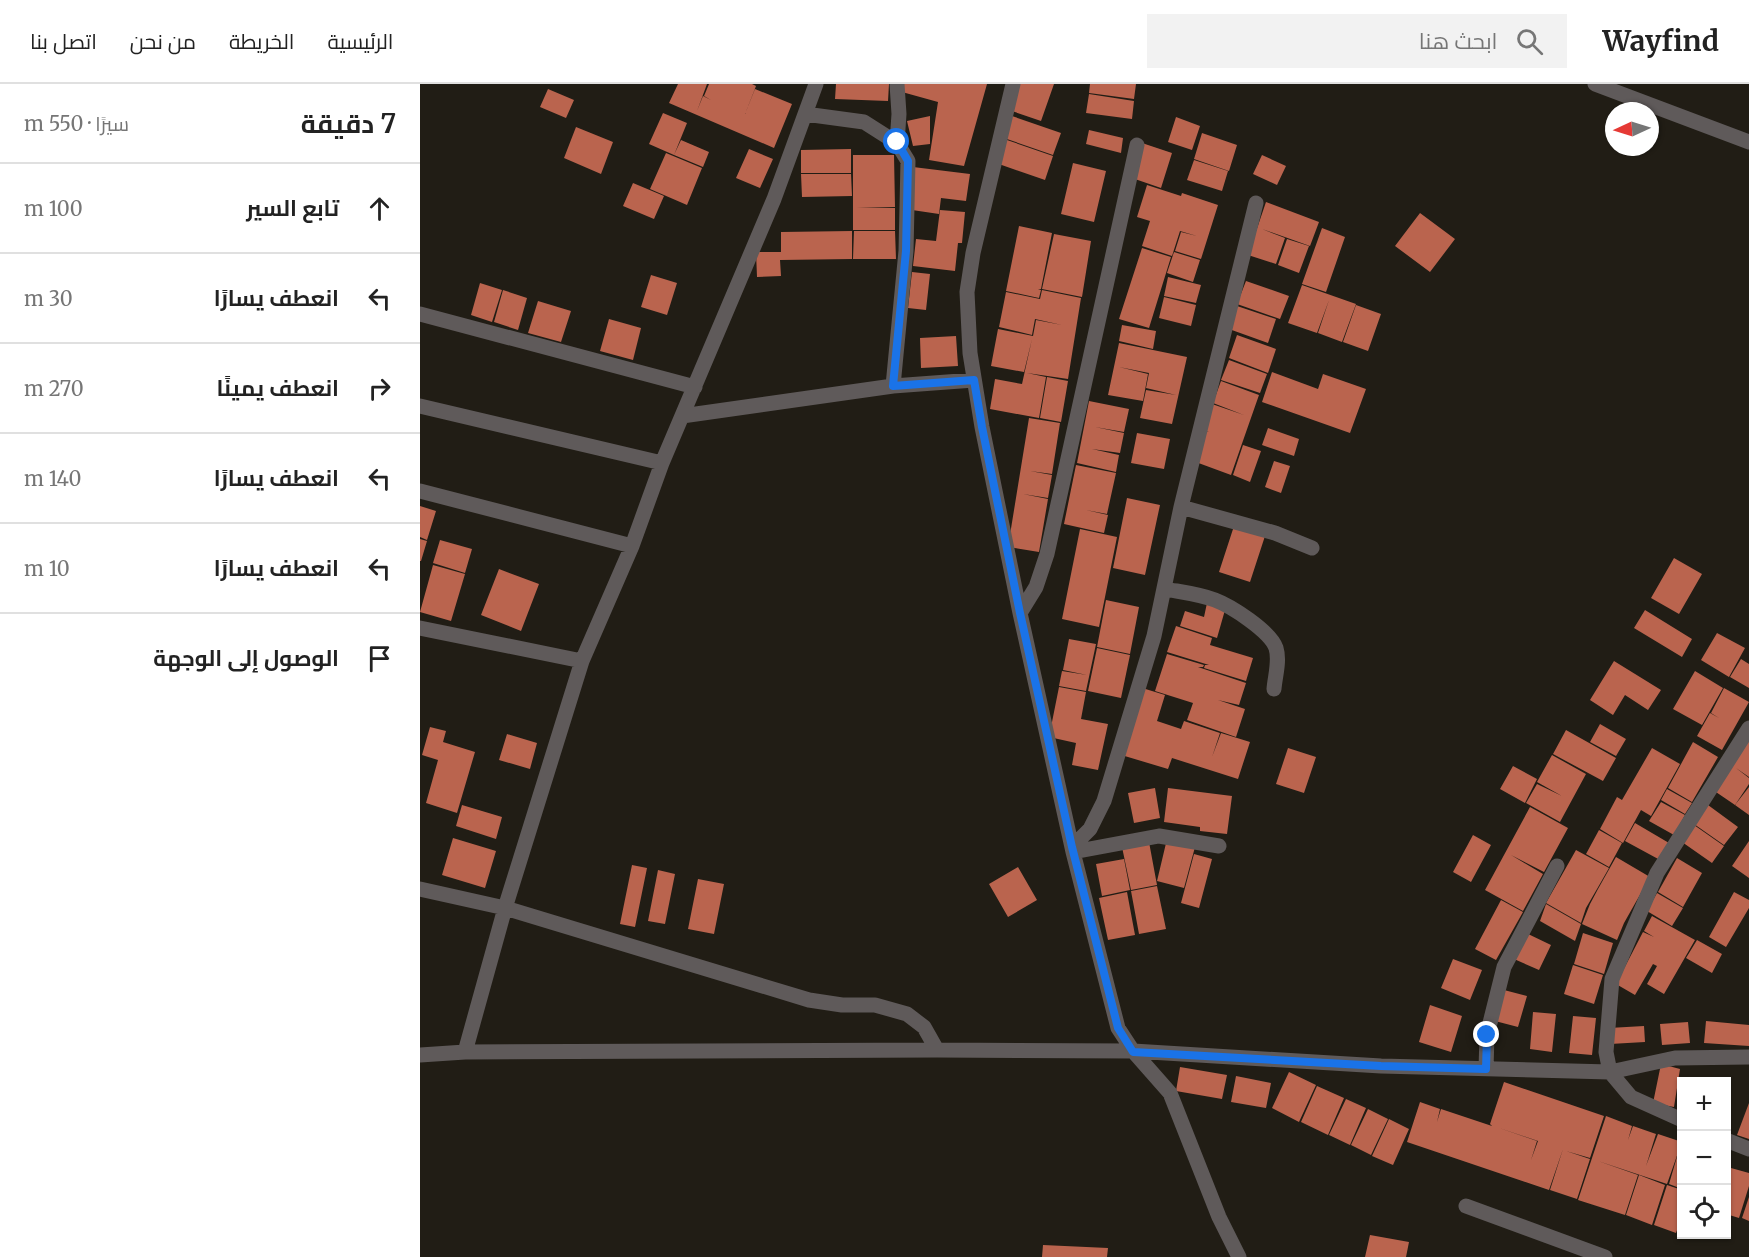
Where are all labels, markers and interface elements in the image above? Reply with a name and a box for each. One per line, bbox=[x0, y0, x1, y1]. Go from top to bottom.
search box bbox=[1147, 14, 1567, 68]
text: Wayfind bbox=[1603, 23, 1719, 59]
icon: search bbox=[1513, 25, 1546, 58]
text: ابحث هنا bbox=[1419, 27, 1498, 55]
text: اتصل بنا bbox=[30, 28, 97, 55]
text: من نحن bbox=[130, 28, 196, 55]
text: الخريطة bbox=[229, 28, 294, 55]
text: الرئيسية bbox=[327, 28, 393, 55]
north arrow bbox=[1605, 102, 1659, 156]
text: 7 دقيقة bbox=[301, 107, 396, 140]
text: سيرًا · 550 m bbox=[24, 111, 129, 136]
route start bbox=[883, 128, 909, 154]
icon: ahead bbox=[363, 192, 396, 225]
text: تابع السير bbox=[246, 194, 339, 222]
text: 100 m bbox=[24, 196, 83, 221]
icon: left bbox=[363, 282, 396, 315]
text: انعطف يسارًا bbox=[214, 284, 339, 312]
text: 30 m bbox=[24, 286, 73, 311]
icon: right bbox=[363, 372, 396, 405]
text: انعطف يمينًا bbox=[217, 374, 339, 402]
text: 270 m bbox=[24, 376, 84, 401]
icon: left bbox=[363, 462, 396, 495]
text: انعطف يسارًا bbox=[214, 464, 339, 492]
text: 140 m bbox=[24, 466, 82, 491]
icon: left bbox=[363, 552, 396, 585]
text: انعطف يسارًا bbox=[214, 554, 339, 582]
text: 10 m bbox=[24, 556, 70, 581]
icon: arrive bbox=[363, 642, 396, 675]
text: الوصول إلى الوجهة bbox=[153, 644, 339, 672]
route end bbox=[1473, 1021, 1499, 1047]
map controls bbox=[1677, 1077, 1731, 1239]
button: + bbox=[1677, 1077, 1731, 1131]
button: − bbox=[1677, 1131, 1731, 1185]
button: locate bbox=[1677, 1185, 1731, 1239]

